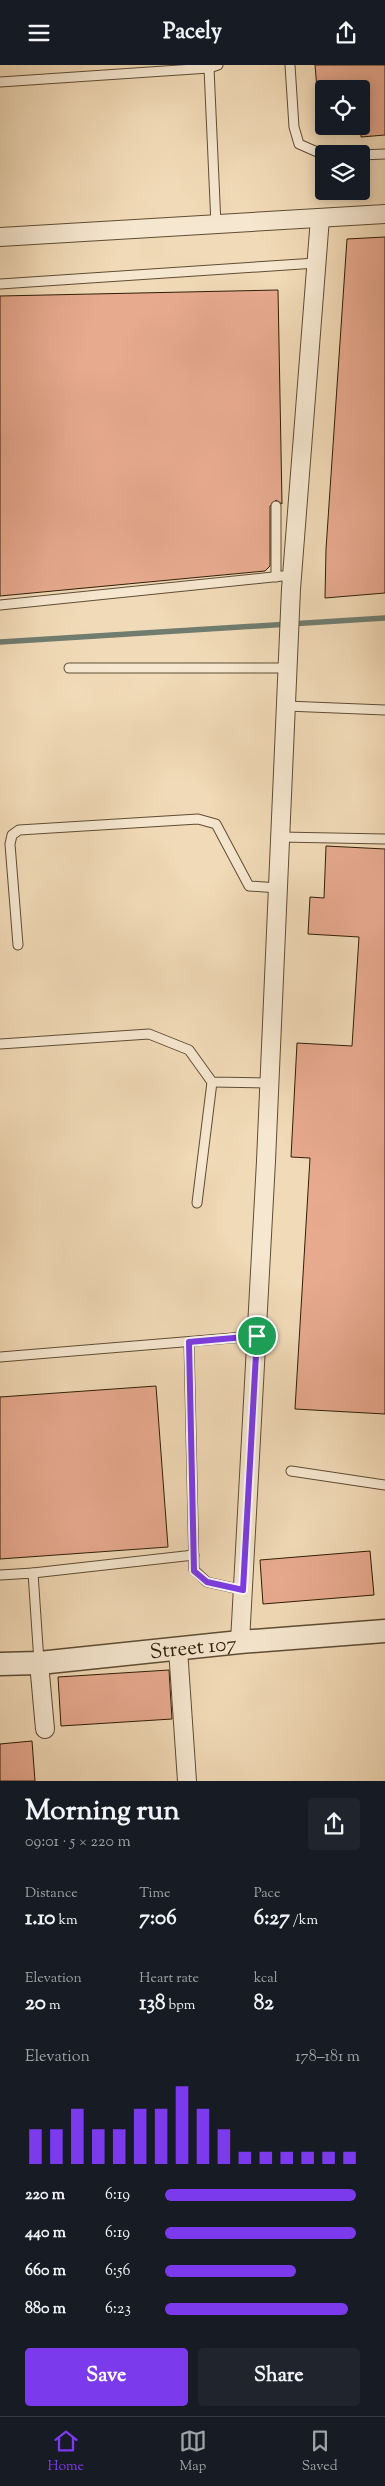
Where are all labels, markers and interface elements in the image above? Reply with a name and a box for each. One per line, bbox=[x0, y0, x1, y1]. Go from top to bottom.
text: Pacely bbox=[163, 17, 222, 49]
icon: menu bbox=[25, 19, 53, 47]
icon: share bbox=[332, 19, 360, 47]
map controls bbox=[315, 80, 370, 200]
button: locate bbox=[315, 80, 370, 135]
button: layers bbox=[315, 145, 370, 200]
pin bbox=[236, 1315, 278, 1357]
icon: arrive bbox=[243, 1322, 271, 1350]
street label: Street 107 bbox=[148, 1629, 239, 1668]
text: Morning run bbox=[25, 1792, 180, 1832]
button: share bbox=[308, 1798, 360, 1850]
text: 09:01 · 5 × 220 m bbox=[25, 1831, 131, 1854]
text: Distance bbox=[25, 1884, 78, 1904]
text: Time bbox=[139, 1884, 170, 1904]
text: Pace bbox=[254, 1884, 280, 1904]
text: 1.10 bbox=[25, 1904, 55, 1934]
text: 7:06 bbox=[139, 1904, 177, 1934]
text: 6:27 bbox=[254, 1904, 290, 1934]
text: km bbox=[55, 1911, 78, 1931]
text: /km bbox=[290, 1911, 318, 1931]
text: Elevation bbox=[25, 1969, 82, 1989]
text: Heart rate bbox=[139, 1969, 199, 1989]
text: kcal bbox=[254, 1969, 278, 1989]
text: 20 bbox=[25, 1989, 46, 2019]
text: 138 bbox=[139, 1989, 165, 2019]
text: 82 bbox=[254, 1989, 274, 2019]
text: m bbox=[46, 1996, 61, 2016]
text: bpm bbox=[165, 1996, 195, 2016]
text: Elevation bbox=[25, 2046, 90, 2069]
text: 178–181 m bbox=[295, 2046, 360, 2069]
text: 220 m bbox=[25, 2184, 65, 2207]
text: 6:19 bbox=[105, 2184, 130, 2207]
text: 440 m bbox=[25, 2222, 66, 2245]
text: 6:19 bbox=[105, 2222, 130, 2245]
text: 660 m bbox=[25, 2260, 66, 2283]
text: 6:56 bbox=[105, 2260, 130, 2283]
text: 880 m bbox=[25, 2298, 66, 2321]
text: 6:23 bbox=[105, 2298, 131, 2321]
button: Save bbox=[25, 2348, 188, 2406]
button: Share bbox=[198, 2348, 360, 2406]
tab: Home bbox=[47, 2427, 84, 2477]
tab: Map bbox=[179, 2427, 207, 2477]
tab: Saved bbox=[302, 2427, 338, 2477]

